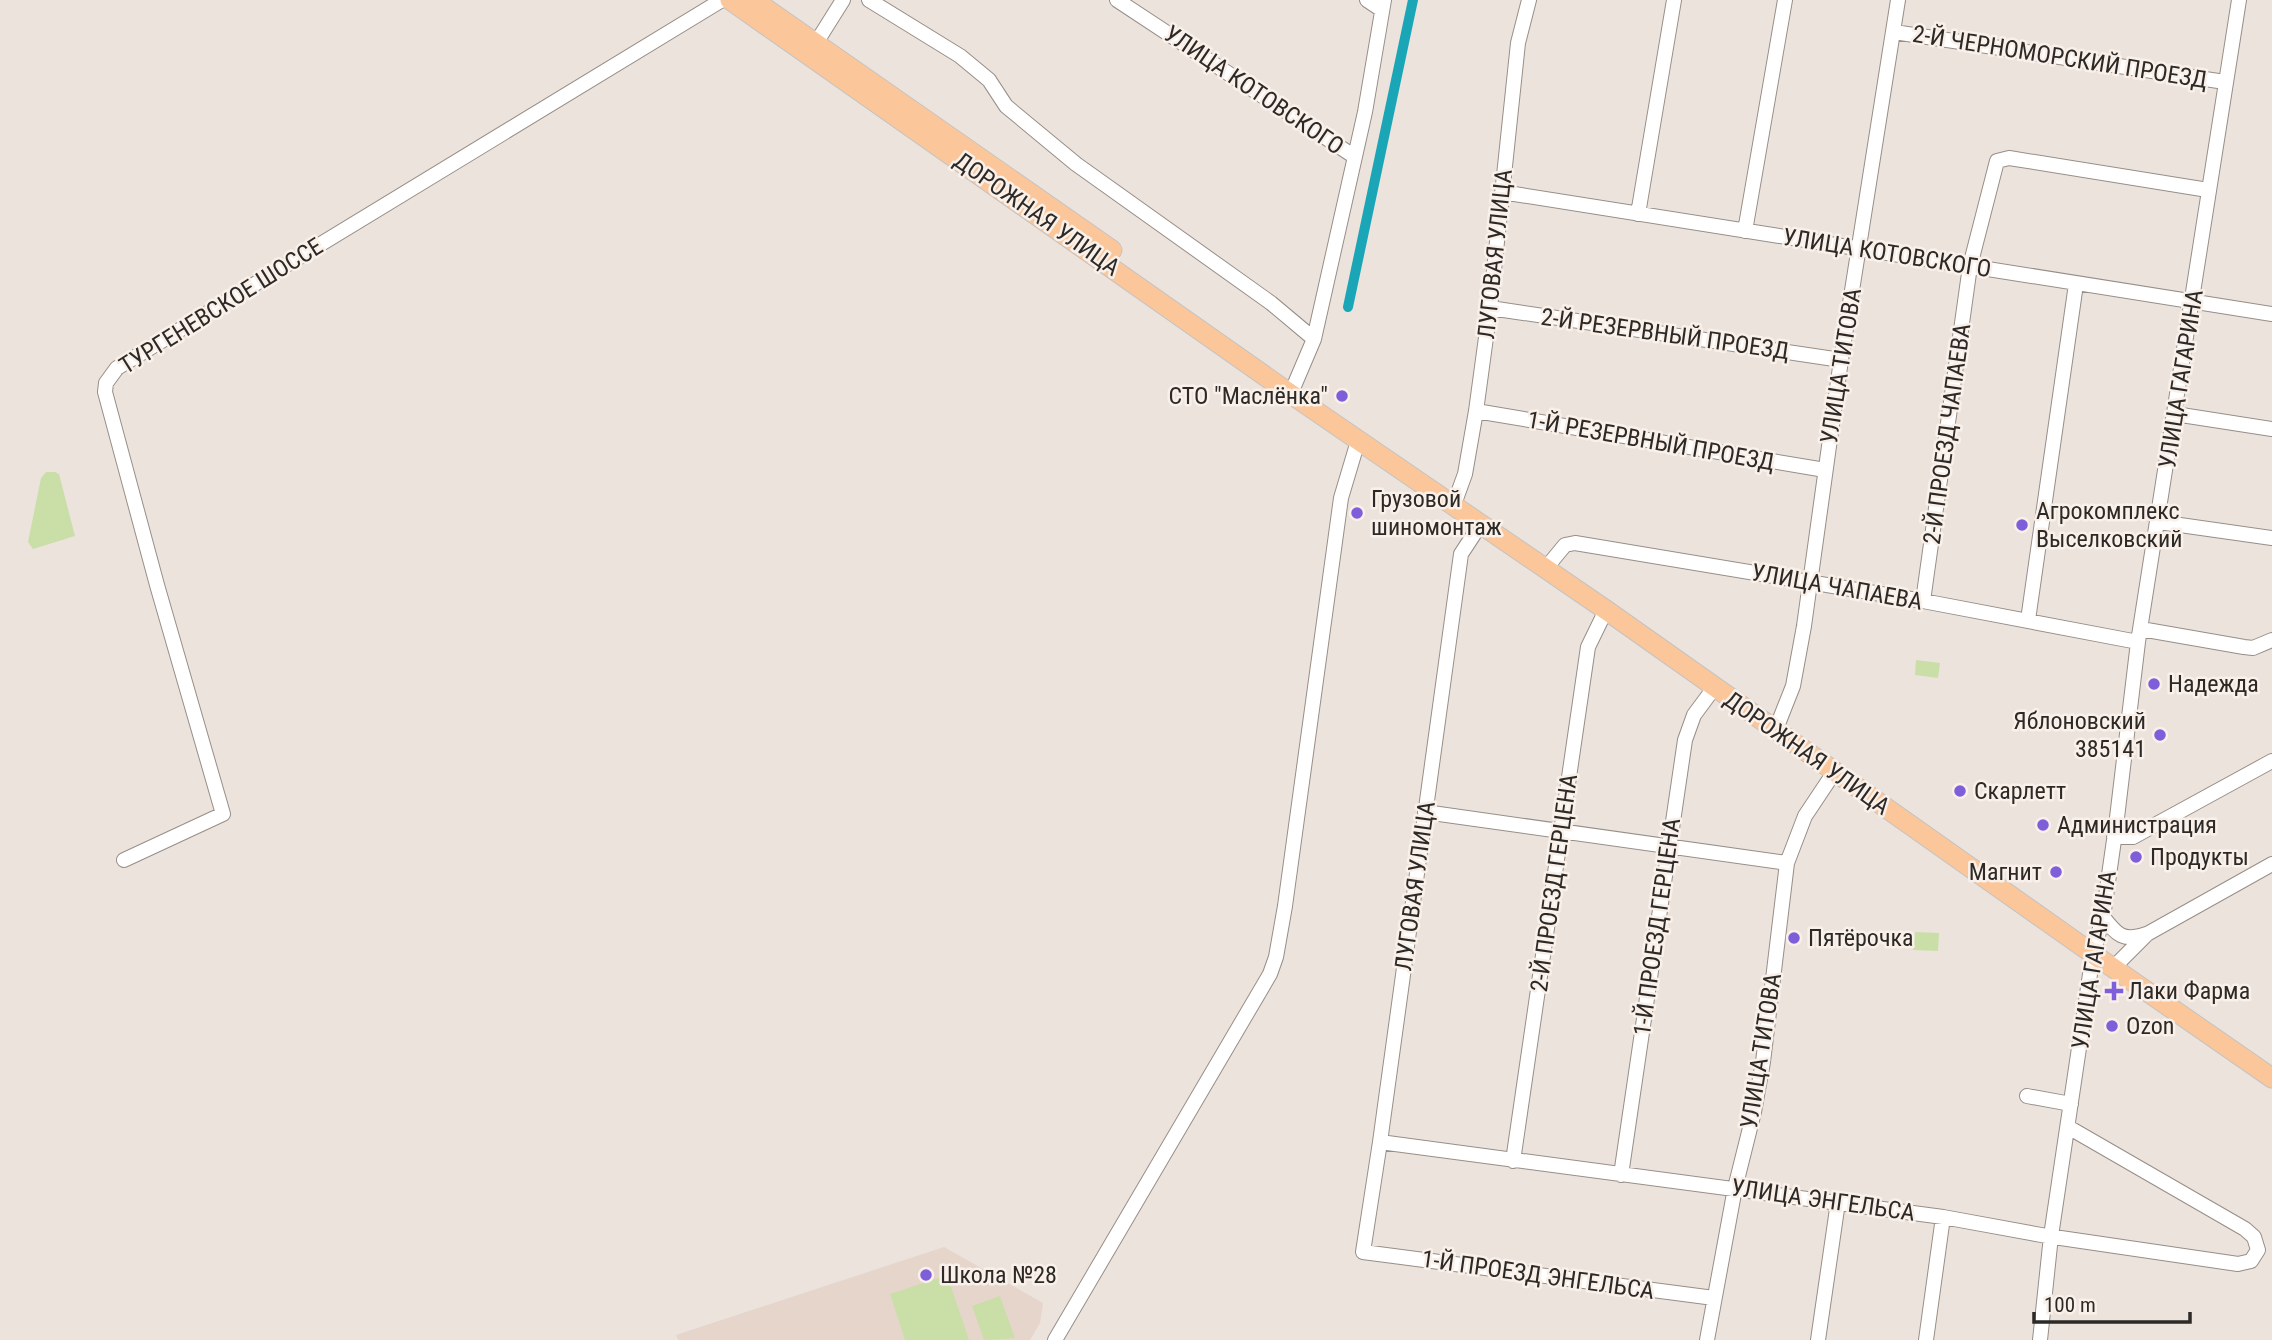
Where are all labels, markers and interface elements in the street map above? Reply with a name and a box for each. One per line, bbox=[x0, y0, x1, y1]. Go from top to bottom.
street label: УЛИЦА КОТОВСКОГО bbox=[1159, 20, 1349, 160]
street label: 2-Й ЧЕРНОМОРСКИЙ ПРОЕЗД bbox=[1911, 20, 2210, 94]
street label: ДОРОЖНАЯ УЛИЦА bbox=[949, 146, 1125, 282]
street label: ЛУГОВАЯ УЛИЦА bbox=[1472, 167, 1518, 340]
street label: УЛИЦА КОТОВСКОГО bbox=[1781, 223, 1993, 283]
street label: ТУРГЕНЕВСКОЕ ШОССЕ bbox=[114, 232, 328, 380]
street label: УЛИЦА ТИТОВА bbox=[1815, 286, 1867, 446]
street label: УЛИЦА ГАГАРИНА bbox=[2153, 287, 2209, 470]
street label: 2-Й РЕЗЕРВНЫЙ ПРОЕЗД bbox=[1539, 303, 1791, 365]
street label: 2-Й ПРОЕЗД ЧАПАЕВА bbox=[1918, 322, 1976, 546]
place label: СТО "Маслёнка" bbox=[1169, 382, 1328, 410]
marker: СТО "Маслёнка" bbox=[1334, 388, 1350, 404]
street label: 1-Й РЕЗЕРВНЫЙ ПРОЕЗД bbox=[1525, 405, 1777, 477]
place label: Грузовой шиномонтаж bbox=[1371, 485, 1502, 541]
place label: Агрокомплекс Выселковский bbox=[2036, 497, 2182, 553]
marker: Грузовой шиномонтаж bbox=[1349, 505, 1365, 521]
marker: Агрокомплекс Выселковский bbox=[2014, 517, 2030, 533]
street label: УЛИЦА ЧАПАЕВА bbox=[1749, 558, 1925, 616]
place label: Надежда bbox=[2168, 670, 2259, 698]
marker: Надежда bbox=[2146, 676, 2162, 692]
street label: ДОРОЖНАЯ УЛИЦА bbox=[1719, 685, 1895, 821]
place label: Яблоновский 385141 bbox=[2013, 707, 2146, 763]
marker: Яблоновский 385141 bbox=[2152, 727, 2168, 743]
street label: 2-Й ПРОЕЗД ГЕРЦЕНА bbox=[1525, 772, 1583, 994]
place label: Скарлетт bbox=[1974, 777, 2066, 805]
marker: Скарлетт bbox=[1952, 783, 1968, 799]
street label: ЛУГОВАЯ УЛИЦА bbox=[1389, 799, 1441, 973]
place label: Администрация bbox=[2057, 811, 2217, 839]
street label: 1-Й ПРОЕЗД ГЕРЦЕНА bbox=[1628, 816, 1686, 1038]
marker: Администрация bbox=[2035, 817, 2051, 833]
place label: Продукты bbox=[2150, 843, 2249, 871]
marker: Продукты bbox=[2128, 849, 2144, 865]
place label: Магнит bbox=[1969, 858, 2042, 886]
marker: Магнит bbox=[2048, 864, 2064, 880]
street label: УЛИЦА ГАГАРИНА bbox=[2066, 868, 2122, 1051]
place label: Пятёрочка bbox=[1808, 924, 1913, 952]
marker: Пятёрочка bbox=[1786, 930, 1802, 946]
street label: УЛИЦА ТИТОВА bbox=[1735, 971, 1787, 1131]
place label: Лаки Фарма bbox=[2128, 977, 2250, 1005]
marker: Лаки Фарма bbox=[2106, 983, 2122, 999]
place label: Ozon bbox=[2126, 1012, 2174, 1040]
marker: Ozon bbox=[2104, 1018, 2120, 1034]
street label: УЛИЦА ЭНГЕЛЬСА bbox=[1729, 1173, 1917, 1227]
street label: 1-Й ПРОЕЗД ЭНГЕЛЬСА bbox=[1420, 1245, 1656, 1305]
place label: Школа №28 bbox=[940, 1261, 1057, 1289]
marker: Школа №28 bbox=[918, 1267, 934, 1283]
scale bar bbox=[2034, 1280, 2190, 1324]
text: 100 m bbox=[2044, 1293, 2096, 1317]

